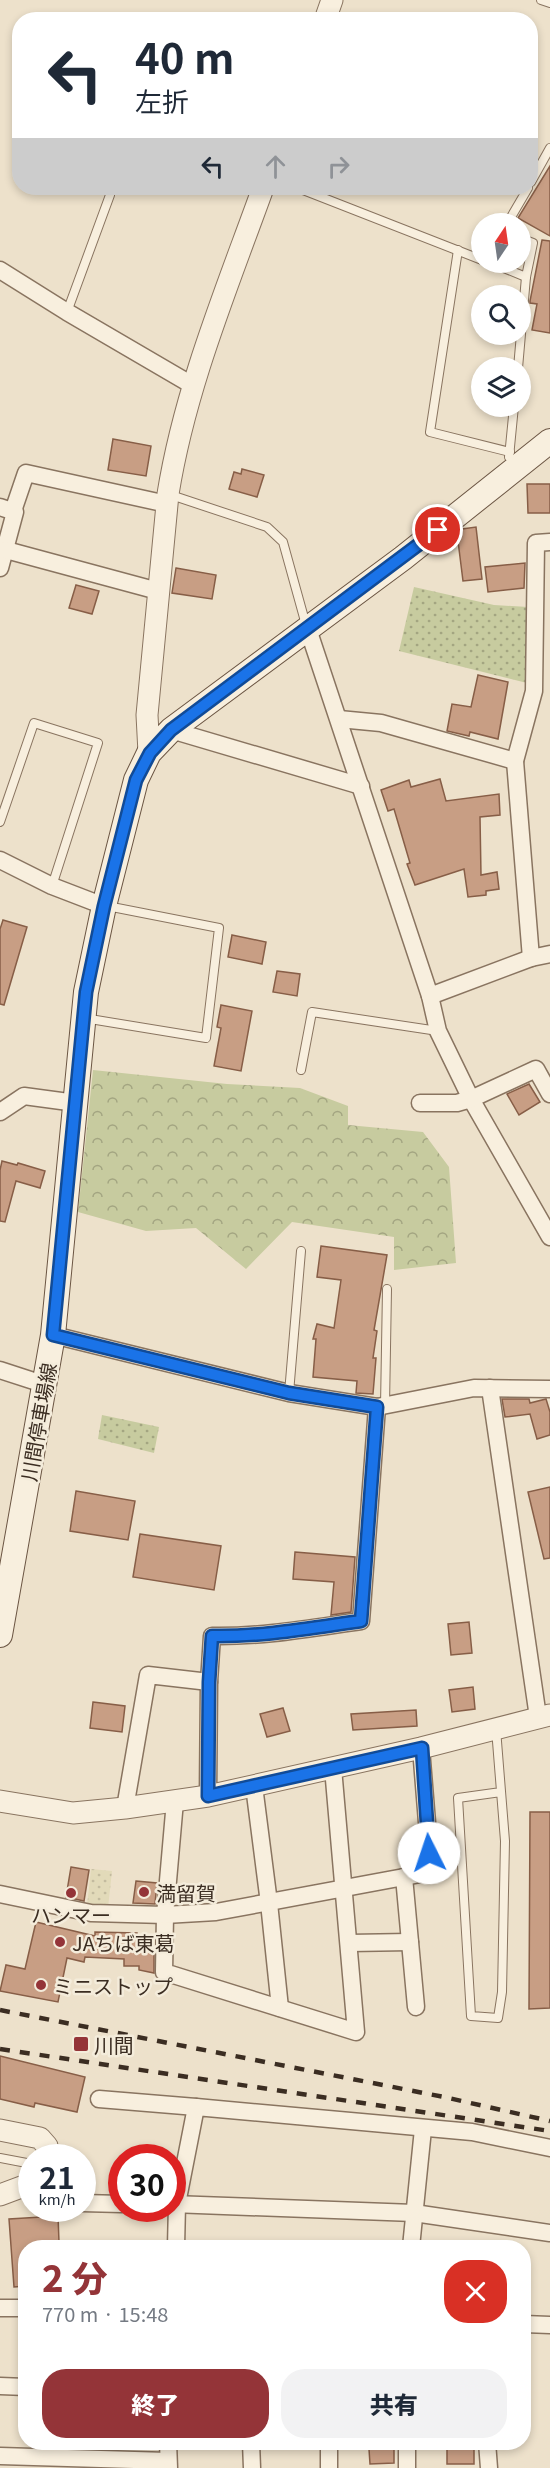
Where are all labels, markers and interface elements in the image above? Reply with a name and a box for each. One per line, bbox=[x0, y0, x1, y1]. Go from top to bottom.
text: 40 m bbox=[135, 25, 235, 86]
icon: left bbox=[36, 36, 114, 114]
text: 左折 bbox=[135, 81, 189, 120]
icon: left bbox=[196, 150, 229, 183]
icon: ahead bbox=[259, 150, 292, 183]
icon: right bbox=[322, 150, 355, 183]
north arrow bbox=[471, 213, 531, 273]
map controls bbox=[471, 213, 531, 417]
button: search bbox=[471, 285, 531, 345]
button: layers bbox=[471, 357, 531, 417]
pin bbox=[412, 504, 463, 555]
icon: arrive bbox=[421, 513, 454, 546]
street label: 川間停車場線 bbox=[13, 1360, 63, 1484]
position arrow bbox=[397, 1821, 461, 1885]
place label: 満留賀 bbox=[156, 1878, 216, 1907]
marker: 満留賀 bbox=[137, 1885, 151, 1899]
marker: ハンマー bbox=[64, 1886, 78, 1900]
place label: ハンマー bbox=[31, 1900, 111, 1929]
place label: JAちば東葛 bbox=[72, 1928, 175, 1957]
marker: JAちば東葛 bbox=[53, 1935, 67, 1949]
place label: ミニストップ bbox=[53, 1971, 173, 2000]
marker: ミニストップ bbox=[34, 1978, 48, 1992]
place label: 川間 bbox=[94, 2030, 134, 2059]
marker: 川間 bbox=[72, 2035, 90, 2053]
speed limit sign: 30 bbox=[108, 2144, 186, 2222]
text: 21 bbox=[39, 2154, 75, 2198]
text: km/h bbox=[38, 2188, 76, 2209]
text: 2 分 bbox=[42, 2250, 108, 2302]
button: close bbox=[444, 2260, 507, 2323]
text: 770 m · 15:48 bbox=[42, 2299, 168, 2328]
button: 終了 bbox=[42, 2369, 269, 2438]
button: 共有 bbox=[281, 2369, 507, 2438]

